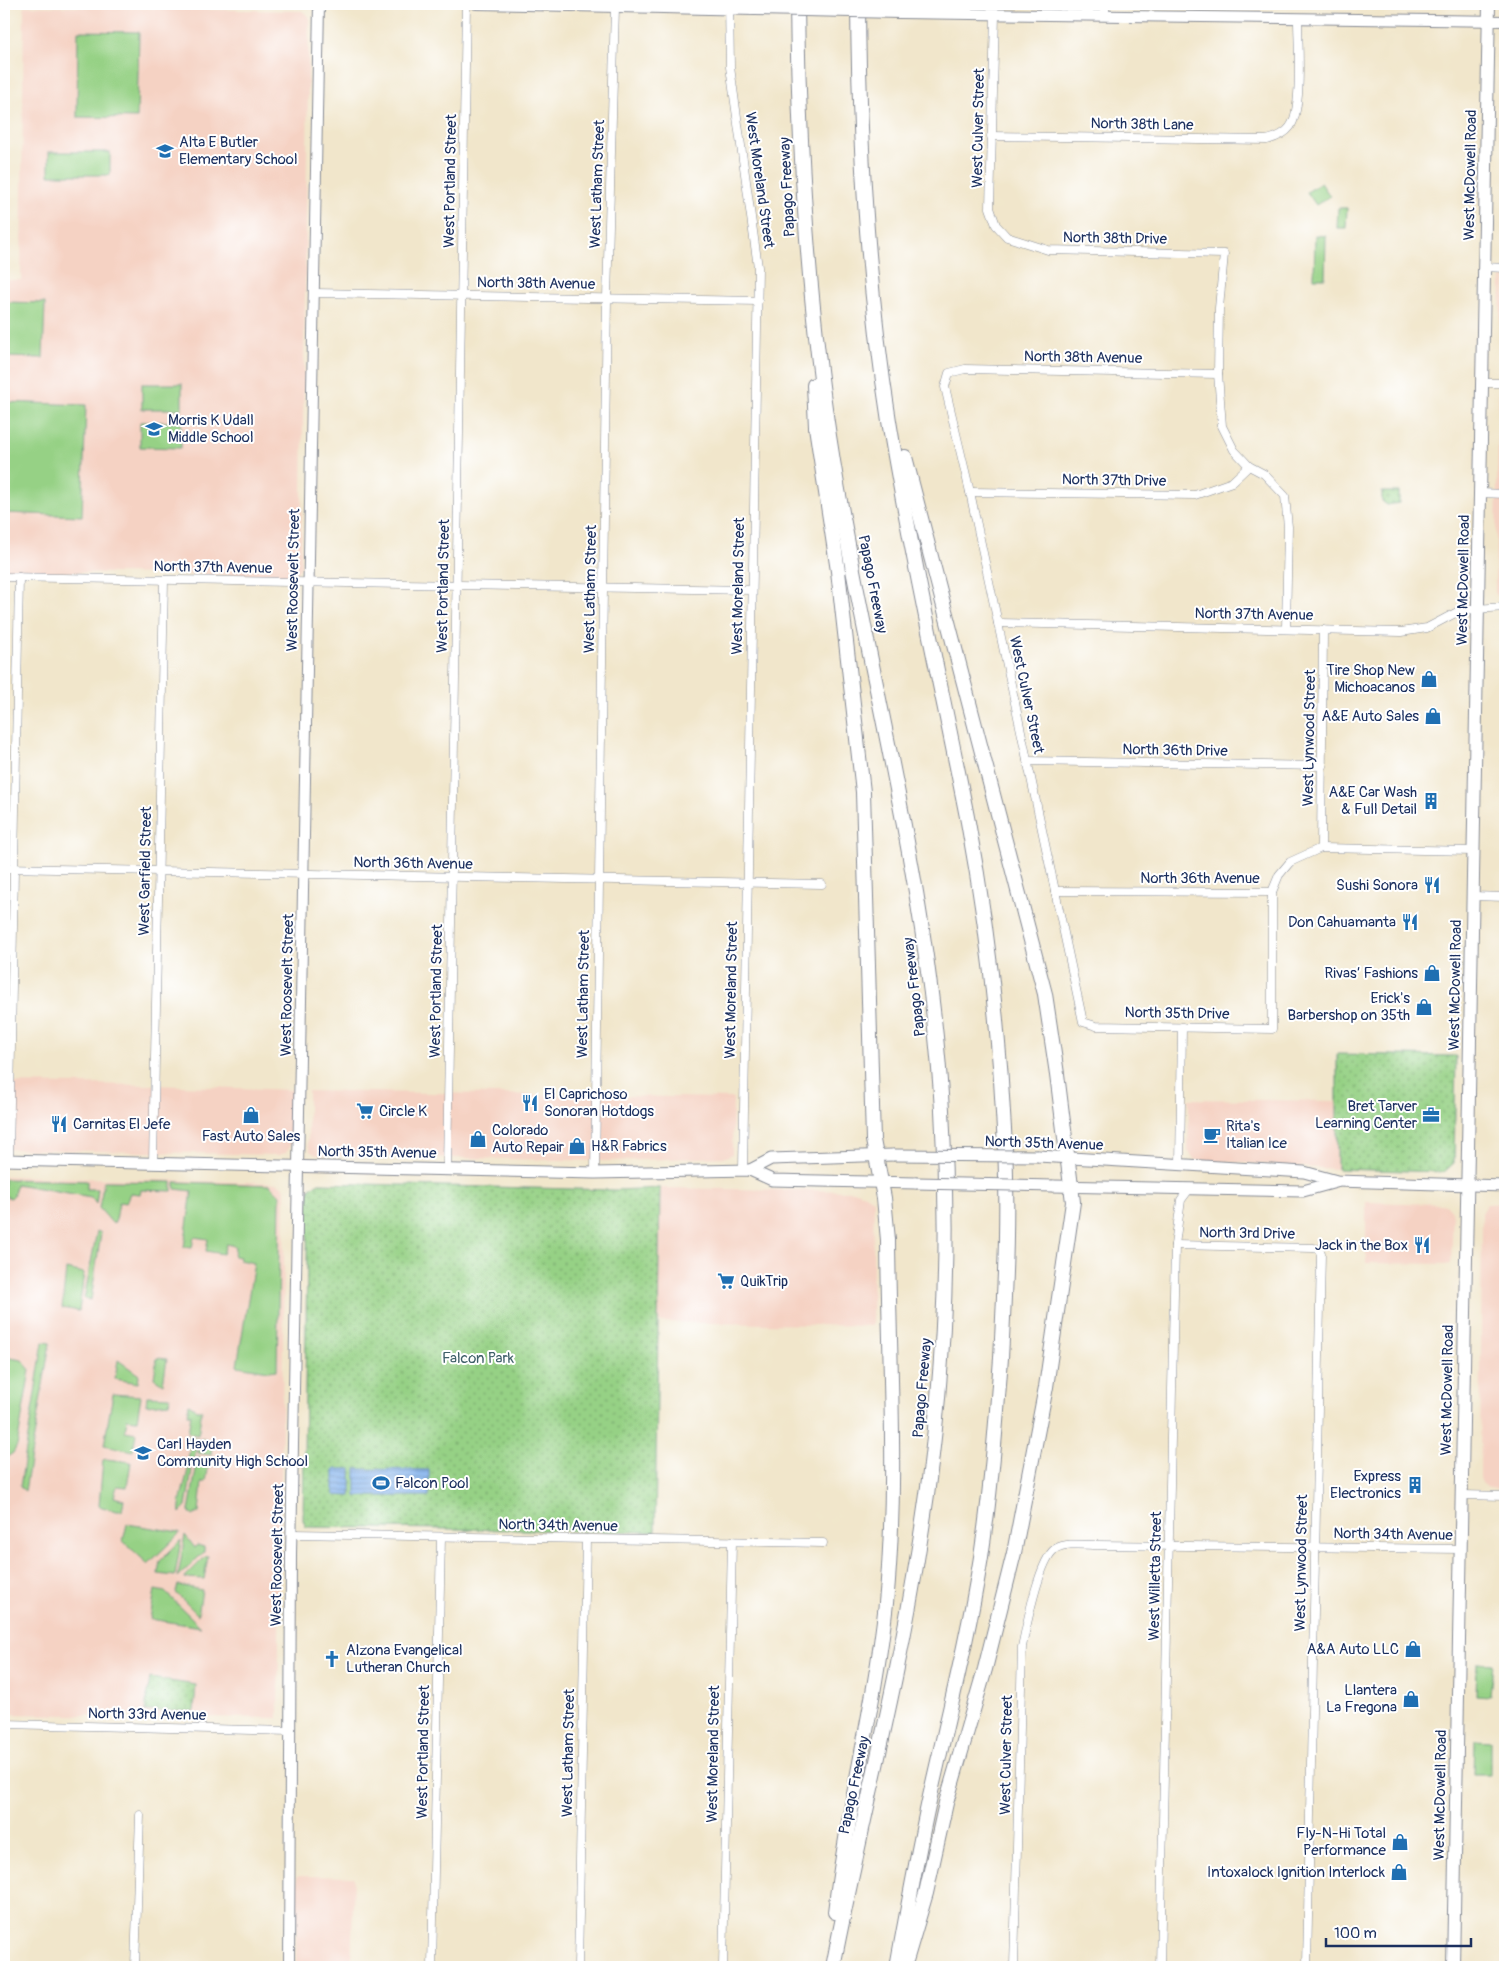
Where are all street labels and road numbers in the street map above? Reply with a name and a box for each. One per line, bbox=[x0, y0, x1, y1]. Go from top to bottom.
street label: West Culver Street bbox=[968, 67, 989, 188]
street label: West McDowell Road bbox=[1460, 109, 1481, 241]
street label: West Moreland Street bbox=[741, 111, 779, 250]
street label: West Portland Street bbox=[440, 113, 461, 248]
street label: North 38th Lane bbox=[1090, 114, 1194, 135]
street label: West Latham Street bbox=[586, 119, 609, 249]
street label: Papago Freeway bbox=[775, 136, 800, 237]
street label: North 38th Drive bbox=[1063, 228, 1168, 249]
street label: North 38th Avenue bbox=[477, 273, 596, 294]
street label: North 38th Avenue bbox=[1024, 347, 1143, 368]
street label: North 37th Drive bbox=[1062, 470, 1167, 491]
street label: West Roosevelt Street bbox=[283, 508, 304, 652]
street label: West McDowell Road bbox=[1453, 514, 1474, 646]
street label: West Moreland Street bbox=[728, 516, 749, 655]
street label: West Portland Street bbox=[433, 518, 454, 653]
street label: West Latham Street bbox=[580, 524, 601, 653]
street label: Papago Freeway bbox=[854, 533, 891, 636]
street label: North 37th Avenue bbox=[154, 557, 273, 578]
street label: North 37th Avenue bbox=[1195, 604, 1314, 625]
street label: West Culver Street bbox=[1005, 634, 1048, 757]
street label: West Lynwood Street bbox=[1299, 668, 1320, 807]
street label: North 36th Drive bbox=[1122, 740, 1228, 761]
street label: West Garfield Street bbox=[135, 805, 156, 936]
street label: North 36th Avenue bbox=[353, 853, 473, 874]
street label: North 36th Avenue bbox=[1140, 869, 1260, 888]
street label: West Roosevelt Street bbox=[277, 913, 298, 1057]
street label: West McDowell Road bbox=[1445, 919, 1466, 1051]
street label: West Moreland Street bbox=[721, 920, 742, 1059]
street label: West Portland Street bbox=[426, 923, 447, 1058]
street label: West Latham Street bbox=[573, 929, 594, 1058]
street label: Papago Freeway bbox=[899, 936, 930, 1038]
street label: North 35th Drive bbox=[1124, 1003, 1230, 1024]
street label: North 35th Avenue bbox=[984, 1132, 1104, 1155]
street label: North 35th Avenue bbox=[317, 1142, 437, 1163]
street label: North 3rd Drive bbox=[1199, 1223, 1296, 1244]
street label: West McDowell Road bbox=[1437, 1324, 1458, 1456]
street label: Papago Freeway bbox=[909, 1337, 936, 1439]
street label: West Roosevelt Street bbox=[267, 1483, 288, 1627]
street label: West Lynwood Street bbox=[1291, 1493, 1312, 1632]
street label: West Willetta Street bbox=[1145, 1510, 1166, 1641]
street label: North 34th Avenue bbox=[498, 1515, 618, 1536]
street label: North 34th Avenue bbox=[1333, 1524, 1453, 1545]
street label: West Portland Street bbox=[413, 1684, 434, 1819]
street label: West Moreland Street bbox=[703, 1684, 724, 1823]
street label: West Latham Street bbox=[558, 1688, 579, 1817]
street label: West Culver Street bbox=[996, 1694, 1017, 1815]
street label: North 33rd Avenue bbox=[88, 1704, 207, 1725]
street label: West McDowell Road bbox=[1430, 1729, 1451, 1861]
street label: Papago Freeway bbox=[835, 1734, 874, 1836]

